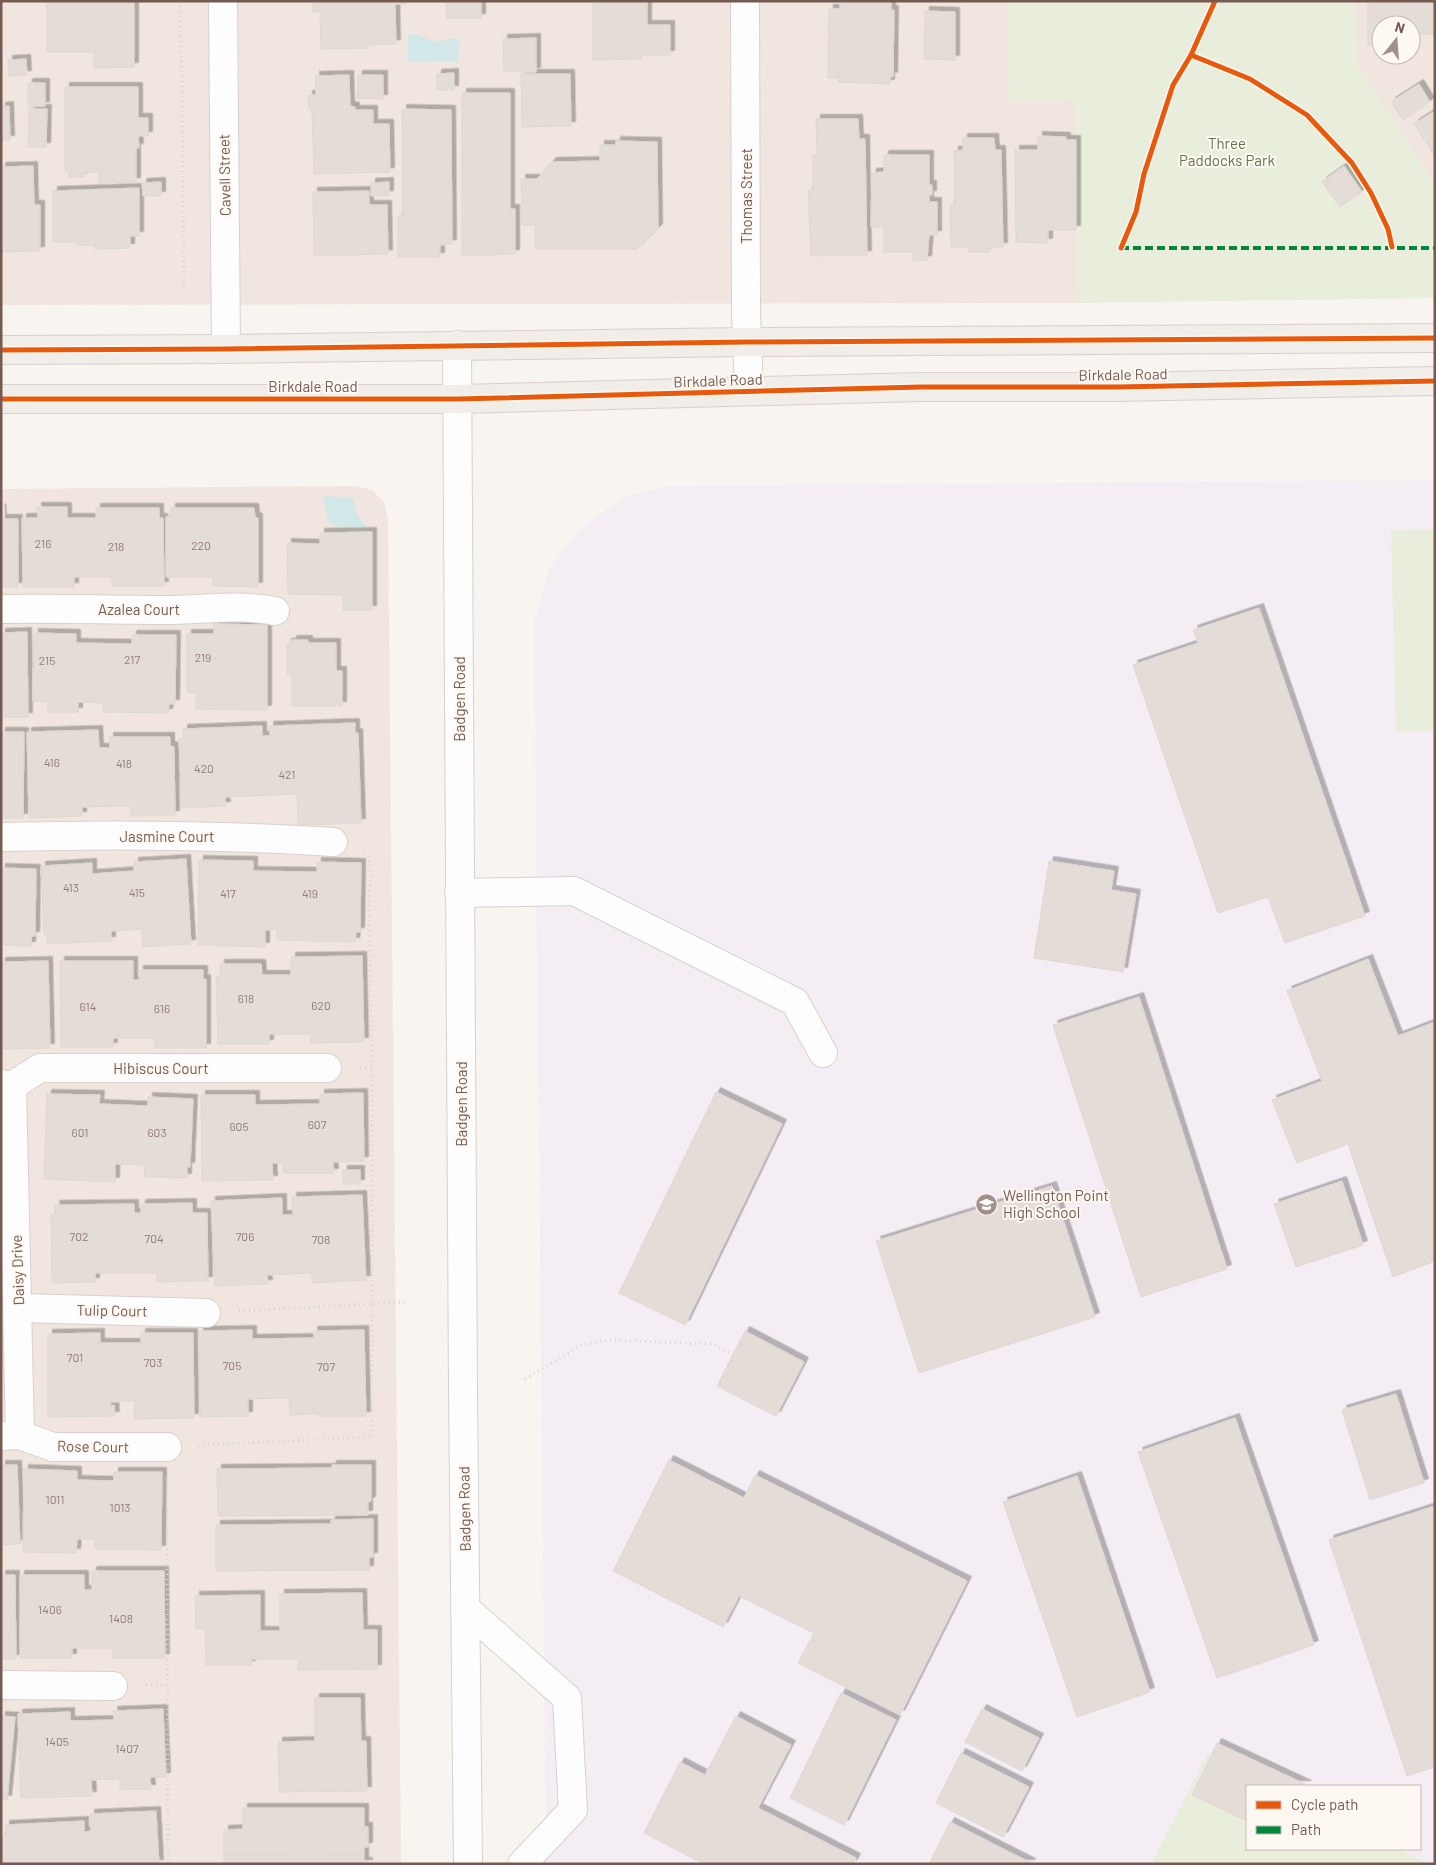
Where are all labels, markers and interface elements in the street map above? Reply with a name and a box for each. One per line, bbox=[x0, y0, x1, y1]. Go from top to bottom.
north arrow bbox=[1371, 15, 1421, 65]
text: N bbox=[1393, 18, 1407, 37]
street label: Cavell Street bbox=[214, 134, 234, 216]
park label: Three Paddocks Park bbox=[1179, 134, 1275, 169]
street label: Thomas Street bbox=[737, 148, 755, 244]
street label: Birkdale Road bbox=[1078, 364, 1168, 384]
street label: Birkdale Road bbox=[673, 369, 763, 391]
street label: Birkdale Road bbox=[268, 377, 358, 395]
house number: 216 bbox=[35, 536, 51, 550]
house number: 220 bbox=[191, 538, 211, 552]
house number: 218 bbox=[108, 539, 124, 553]
street label: Azalea Court bbox=[98, 600, 180, 618]
house number: 219 bbox=[195, 650, 211, 664]
house number: 217 bbox=[124, 652, 140, 666]
house number: 215 bbox=[39, 653, 55, 667]
street label: Badgen Road bbox=[450, 656, 468, 742]
house number: 416 bbox=[44, 755, 60, 769]
house number: 418 bbox=[116, 756, 132, 770]
house number: 420 bbox=[194, 761, 214, 775]
house number: 421 bbox=[278, 767, 296, 781]
street label: Jasmine Court bbox=[119, 827, 215, 845]
house number: 413 bbox=[63, 880, 79, 894]
house number: 415 bbox=[129, 885, 145, 899]
house number: 417 bbox=[220, 886, 236, 900]
house number: 419 bbox=[302, 886, 318, 900]
house number: 618 bbox=[238, 991, 254, 1005]
house number: 620 bbox=[311, 998, 331, 1012]
house number: 614 bbox=[80, 999, 96, 1013]
house number: 616 bbox=[154, 1001, 170, 1015]
street label: Hibiscus Court bbox=[113, 1059, 209, 1077]
street label: Badgen Road bbox=[452, 1061, 470, 1147]
house number: 607 bbox=[308, 1117, 327, 1131]
house number: 605 bbox=[229, 1119, 249, 1133]
house number: 601 bbox=[72, 1125, 88, 1139]
house number: 603 bbox=[147, 1125, 167, 1139]
place label: Wellington Point High School bbox=[1003, 1186, 1109, 1221]
school or university icon: Wellington Point High School bbox=[975, 1192, 999, 1216]
house number: 702 bbox=[70, 1229, 88, 1243]
house number: 706 bbox=[236, 1229, 254, 1243]
house number: 704 bbox=[144, 1231, 164, 1245]
house number: 708 bbox=[312, 1232, 330, 1246]
street label: Daisy Drive bbox=[7, 1234, 27, 1306]
street label: Tulip Court bbox=[76, 1300, 148, 1320]
house number: 701 bbox=[67, 1350, 83, 1364]
house number: 703 bbox=[144, 1355, 162, 1369]
house number: 705 bbox=[223, 1358, 241, 1372]
house number: 707 bbox=[317, 1359, 335, 1373]
street label: Rose Court bbox=[57, 1436, 129, 1456]
street label: Badgen Road bbox=[454, 1466, 474, 1552]
house number: 1011 bbox=[45, 1492, 65, 1506]
house number: 1013 bbox=[109, 1500, 131, 1514]
house number: 1406 bbox=[38, 1602, 62, 1616]
house number: 1408 bbox=[109, 1611, 133, 1625]
house number: 1405 bbox=[45, 1734, 69, 1748]
house number: 1407 bbox=[115, 1741, 139, 1755]
legend bbox=[1246, 1785, 1421, 1850]
text: Cycle path bbox=[1291, 1795, 1358, 1813]
text: Path bbox=[1291, 1820, 1321, 1838]

